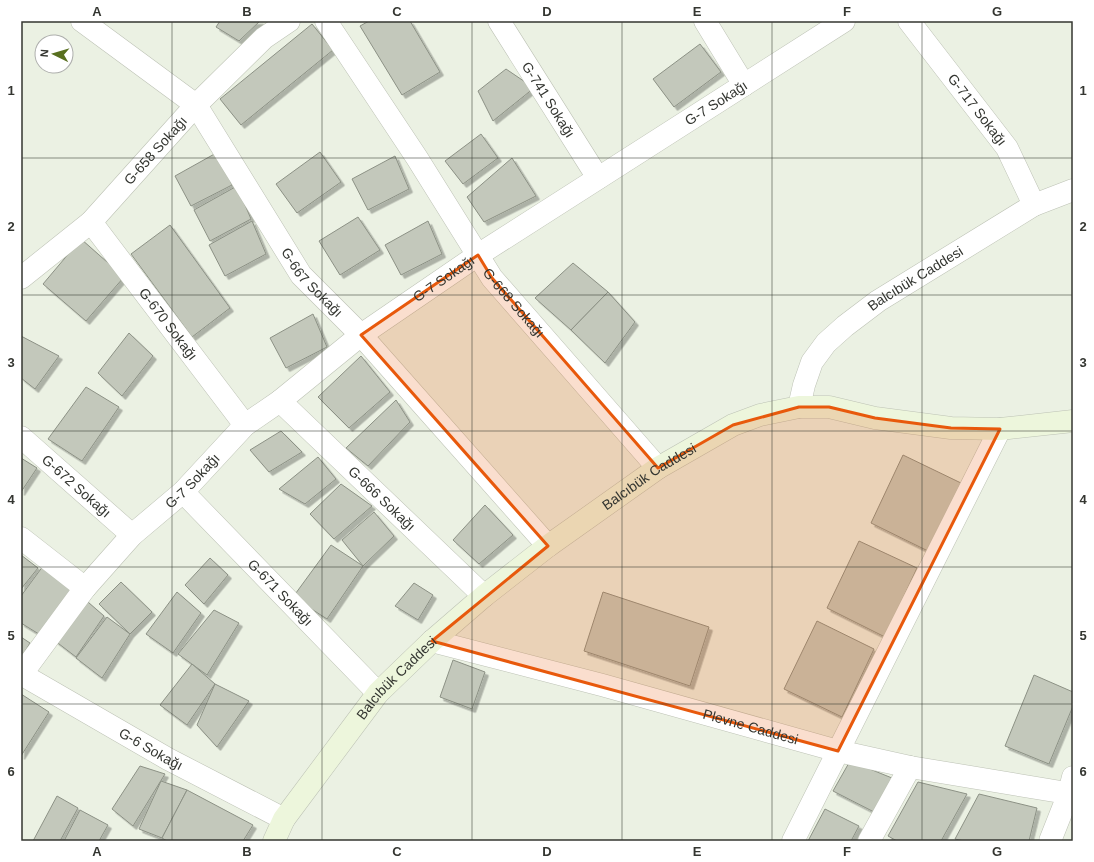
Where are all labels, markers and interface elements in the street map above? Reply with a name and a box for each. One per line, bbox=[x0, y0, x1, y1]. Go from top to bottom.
text: A bbox=[92, 4, 102, 19]
text: B bbox=[242, 4, 252, 19]
text: C bbox=[392, 4, 402, 19]
text: D bbox=[542, 4, 552, 19]
text: E bbox=[693, 4, 702, 19]
text: F bbox=[843, 4, 851, 19]
text: G bbox=[992, 4, 1002, 19]
north arrow bbox=[34, 34, 74, 74]
text: N bbox=[38, 49, 50, 58]
street label: G-741 Sokağı bbox=[519, 59, 578, 141]
street label: G-717 Sokağı bbox=[945, 71, 1010, 149]
street label: G-7 Sokağı bbox=[682, 77, 750, 129]
text: 1 bbox=[7, 83, 15, 98]
text: 1 bbox=[1079, 83, 1087, 98]
street label: G-658 Sokağı bbox=[121, 113, 190, 188]
text: 2 bbox=[7, 219, 15, 234]
text: 2 bbox=[1079, 219, 1087, 234]
street label: Balcıbük Caddesi bbox=[864, 243, 966, 314]
street label: G-667 Sokağı bbox=[278, 245, 346, 320]
street label: G-7 Sokağı bbox=[410, 252, 478, 305]
street label: G-668 Sokağı bbox=[480, 265, 548, 341]
street label: G-670 Sokağı bbox=[136, 285, 201, 363]
text: 3 bbox=[7, 355, 15, 370]
text: 3 bbox=[1079, 355, 1087, 370]
street label: Balcıbük Caddesi bbox=[599, 440, 699, 513]
street label: G-7 Sokağı bbox=[162, 450, 223, 512]
street label: G-672 Sokağı bbox=[39, 451, 114, 521]
street label: G-666 Sokağı bbox=[345, 463, 419, 534]
text: 4 bbox=[7, 492, 15, 507]
text: 4 bbox=[1079, 492, 1087, 507]
street label: G-671 Sokağı bbox=[245, 556, 316, 629]
text: 5 bbox=[7, 628, 15, 643]
text: 5 bbox=[1079, 628, 1087, 643]
street label: Balcıbük Caddesi bbox=[353, 633, 440, 723]
street label: Plevne Caddesi bbox=[701, 706, 800, 748]
street label: G-6 Sokağı bbox=[116, 724, 186, 773]
text: 6 bbox=[7, 764, 15, 779]
text: 6 bbox=[1079, 764, 1087, 779]
text: A bbox=[92, 844, 102, 859]
text: B bbox=[242, 844, 252, 859]
text: C bbox=[392, 844, 402, 859]
text: D bbox=[542, 844, 552, 859]
text: E bbox=[693, 844, 702, 859]
text: F bbox=[843, 844, 851, 859]
text: G bbox=[992, 844, 1002, 859]

